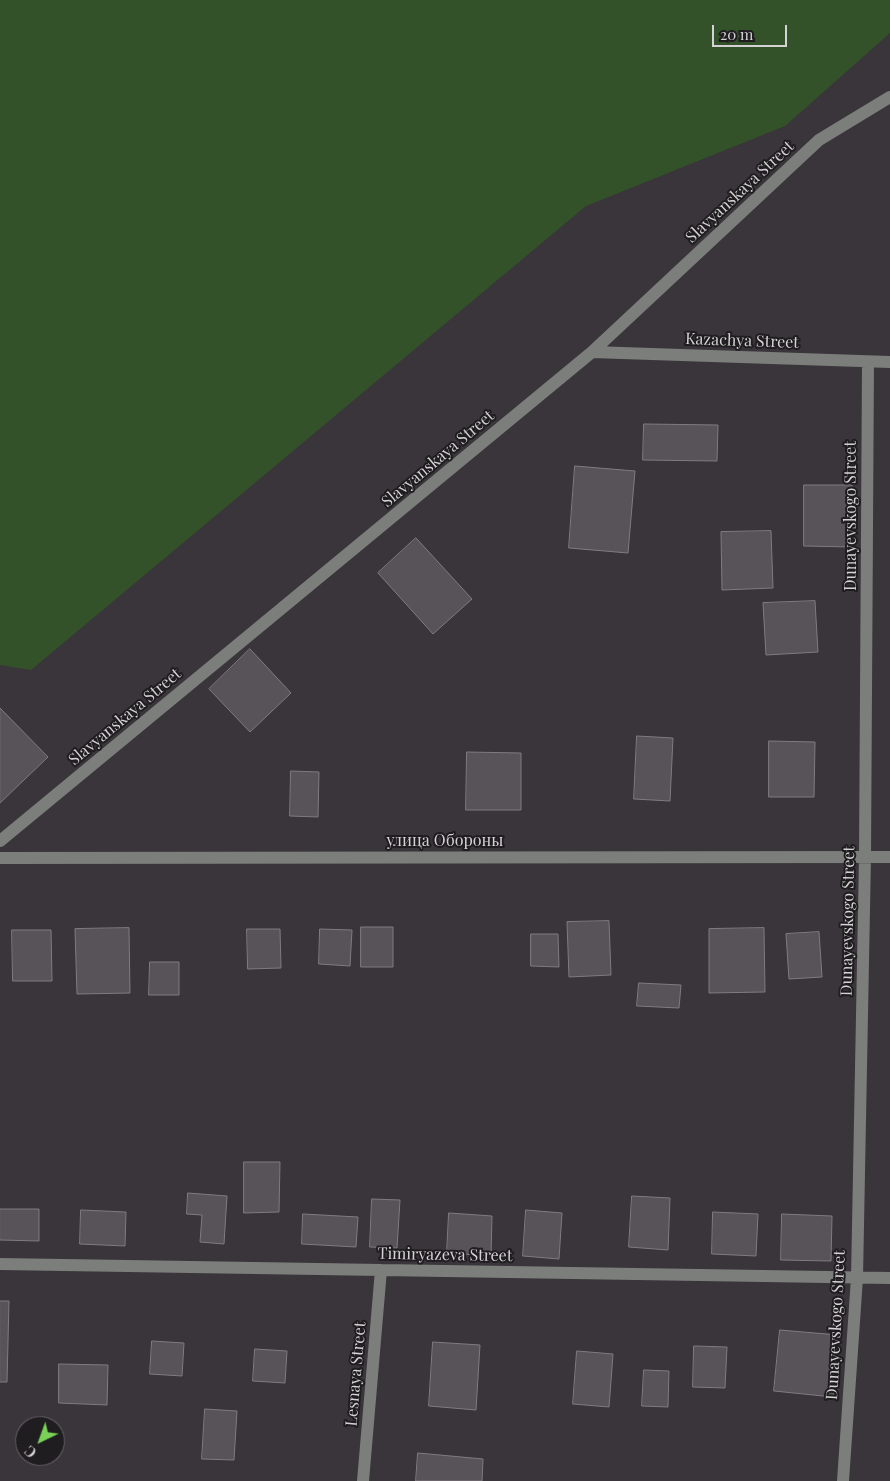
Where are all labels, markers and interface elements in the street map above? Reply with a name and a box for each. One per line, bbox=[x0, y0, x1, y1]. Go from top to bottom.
scale bar bbox=[715, 15, 790, 47]
text: 20 m bbox=[720, 24, 753, 44]
street label: Slavyanskaya Street bbox=[682, 137, 798, 247]
street label: Kazachya Street bbox=[685, 329, 799, 353]
street label: Slavyanskaya Street bbox=[378, 406, 498, 512]
street label: Dunayevskogo Street bbox=[841, 441, 861, 591]
street label: Slavyanskaya Street bbox=[65, 664, 185, 770]
street label: улица Обороны bbox=[387, 831, 503, 851]
street label: Dunayevskogo Street bbox=[837, 846, 859, 996]
street label: Timiryazeva Street bbox=[377, 1244, 513, 1266]
street label: Dunayevskogo Street bbox=[822, 1249, 850, 1401]
street label: Lesnaya Street bbox=[342, 1321, 370, 1427]
north arrow bbox=[15, 1416, 65, 1466]
text: С bbox=[20, 1441, 40, 1462]

